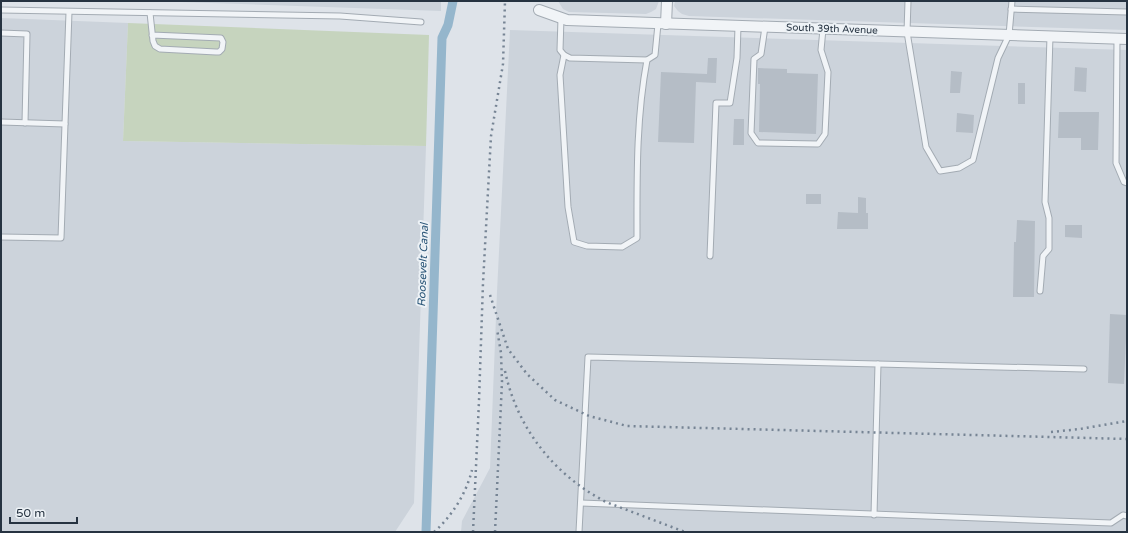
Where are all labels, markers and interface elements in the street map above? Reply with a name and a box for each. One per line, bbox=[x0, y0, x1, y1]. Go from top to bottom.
street label: South 39th Avenue bbox=[786, 21, 878, 37]
water label: Roosevelt Canal bbox=[415, 222, 431, 307]
scale bar bbox=[10, 499, 77, 525]
text: 50 m bbox=[16, 506, 45, 520]

